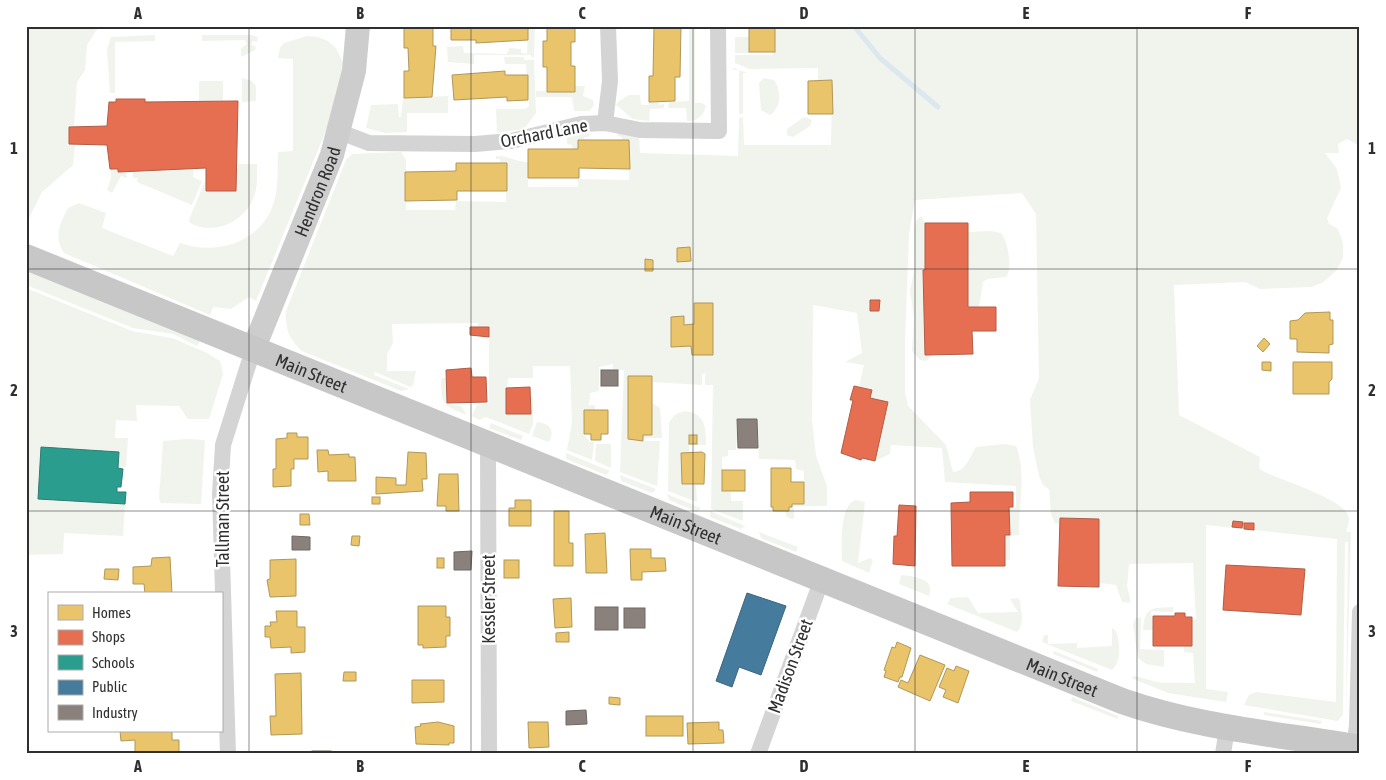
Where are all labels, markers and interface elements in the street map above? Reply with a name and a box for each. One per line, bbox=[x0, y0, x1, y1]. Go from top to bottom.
text: A bbox=[133, 4, 142, 22]
text: B bbox=[356, 4, 364, 22]
text: C bbox=[578, 4, 586, 22]
text: D bbox=[800, 4, 809, 22]
text: E bbox=[1023, 4, 1030, 22]
text: F bbox=[1245, 4, 1252, 22]
street label: Orchard Lane bbox=[499, 114, 589, 152]
text: 1 bbox=[10, 139, 18, 157]
text: 1 bbox=[1368, 139, 1376, 157]
street label: Hendron Road bbox=[290, 144, 344, 240]
street label: Main Street bbox=[273, 349, 350, 397]
text: 2 bbox=[10, 381, 18, 399]
text: 2 bbox=[1368, 381, 1376, 399]
street label: Tallman Street bbox=[212, 471, 233, 567]
street label: Main Street bbox=[647, 500, 725, 548]
street label: Kessler Street bbox=[478, 554, 499, 644]
legend bbox=[48, 592, 222, 732]
text: Homes bbox=[92, 604, 131, 621]
street label: Madison Street bbox=[763, 616, 817, 716]
text: 3 bbox=[10, 622, 18, 640]
text: 3 bbox=[1368, 622, 1376, 640]
text: Shops bbox=[92, 628, 125, 645]
street label: Main Street bbox=[1023, 653, 1101, 701]
text: Schools bbox=[92, 654, 135, 671]
text: Public bbox=[92, 678, 127, 695]
text: Industry bbox=[92, 704, 138, 721]
text: A bbox=[133, 757, 142, 775]
text: B bbox=[356, 757, 364, 775]
text: C bbox=[578, 757, 586, 775]
text: D bbox=[800, 757, 809, 775]
text: E bbox=[1023, 757, 1030, 775]
text: F bbox=[1245, 757, 1252, 775]

